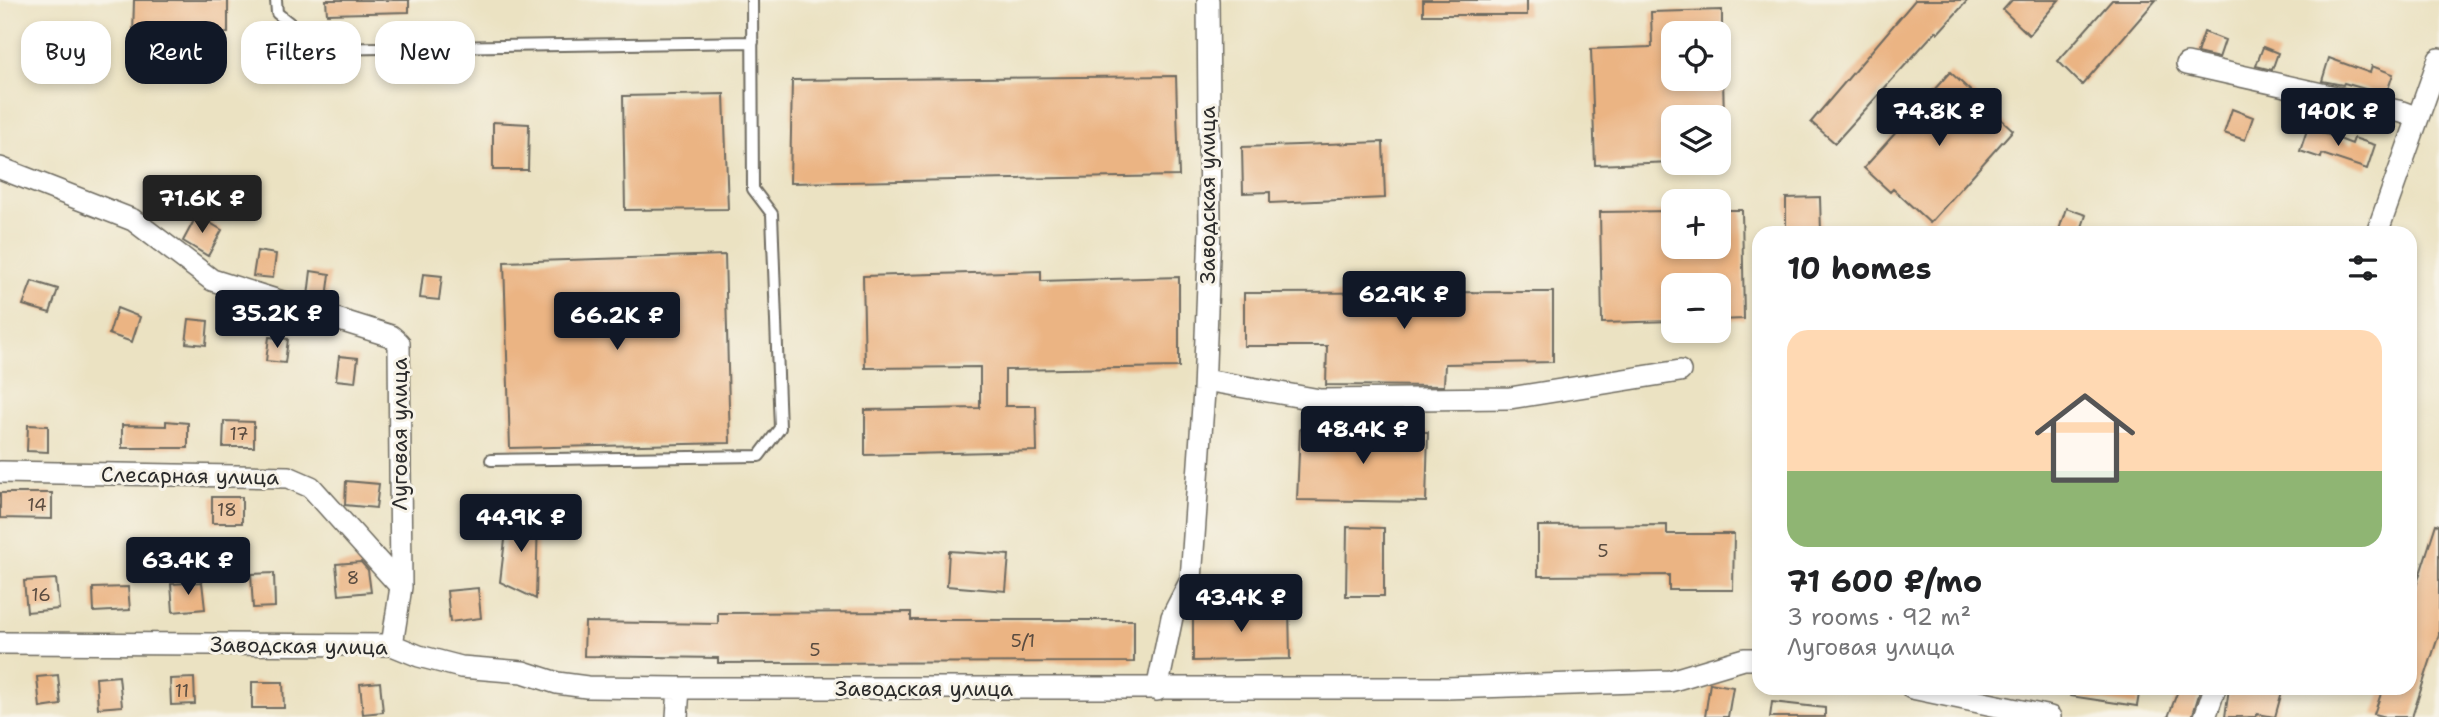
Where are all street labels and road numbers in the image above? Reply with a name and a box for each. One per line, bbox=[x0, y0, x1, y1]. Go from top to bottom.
street label: Заводская улица bbox=[1194, 106, 1222, 284]
street label: Луговая улица bbox=[386, 358, 414, 510]
street label: Слесарная улица bbox=[101, 460, 279, 492]
street label: Заводская улица bbox=[210, 630, 388, 662]
street label: Заводская улица bbox=[835, 675, 1013, 703]

